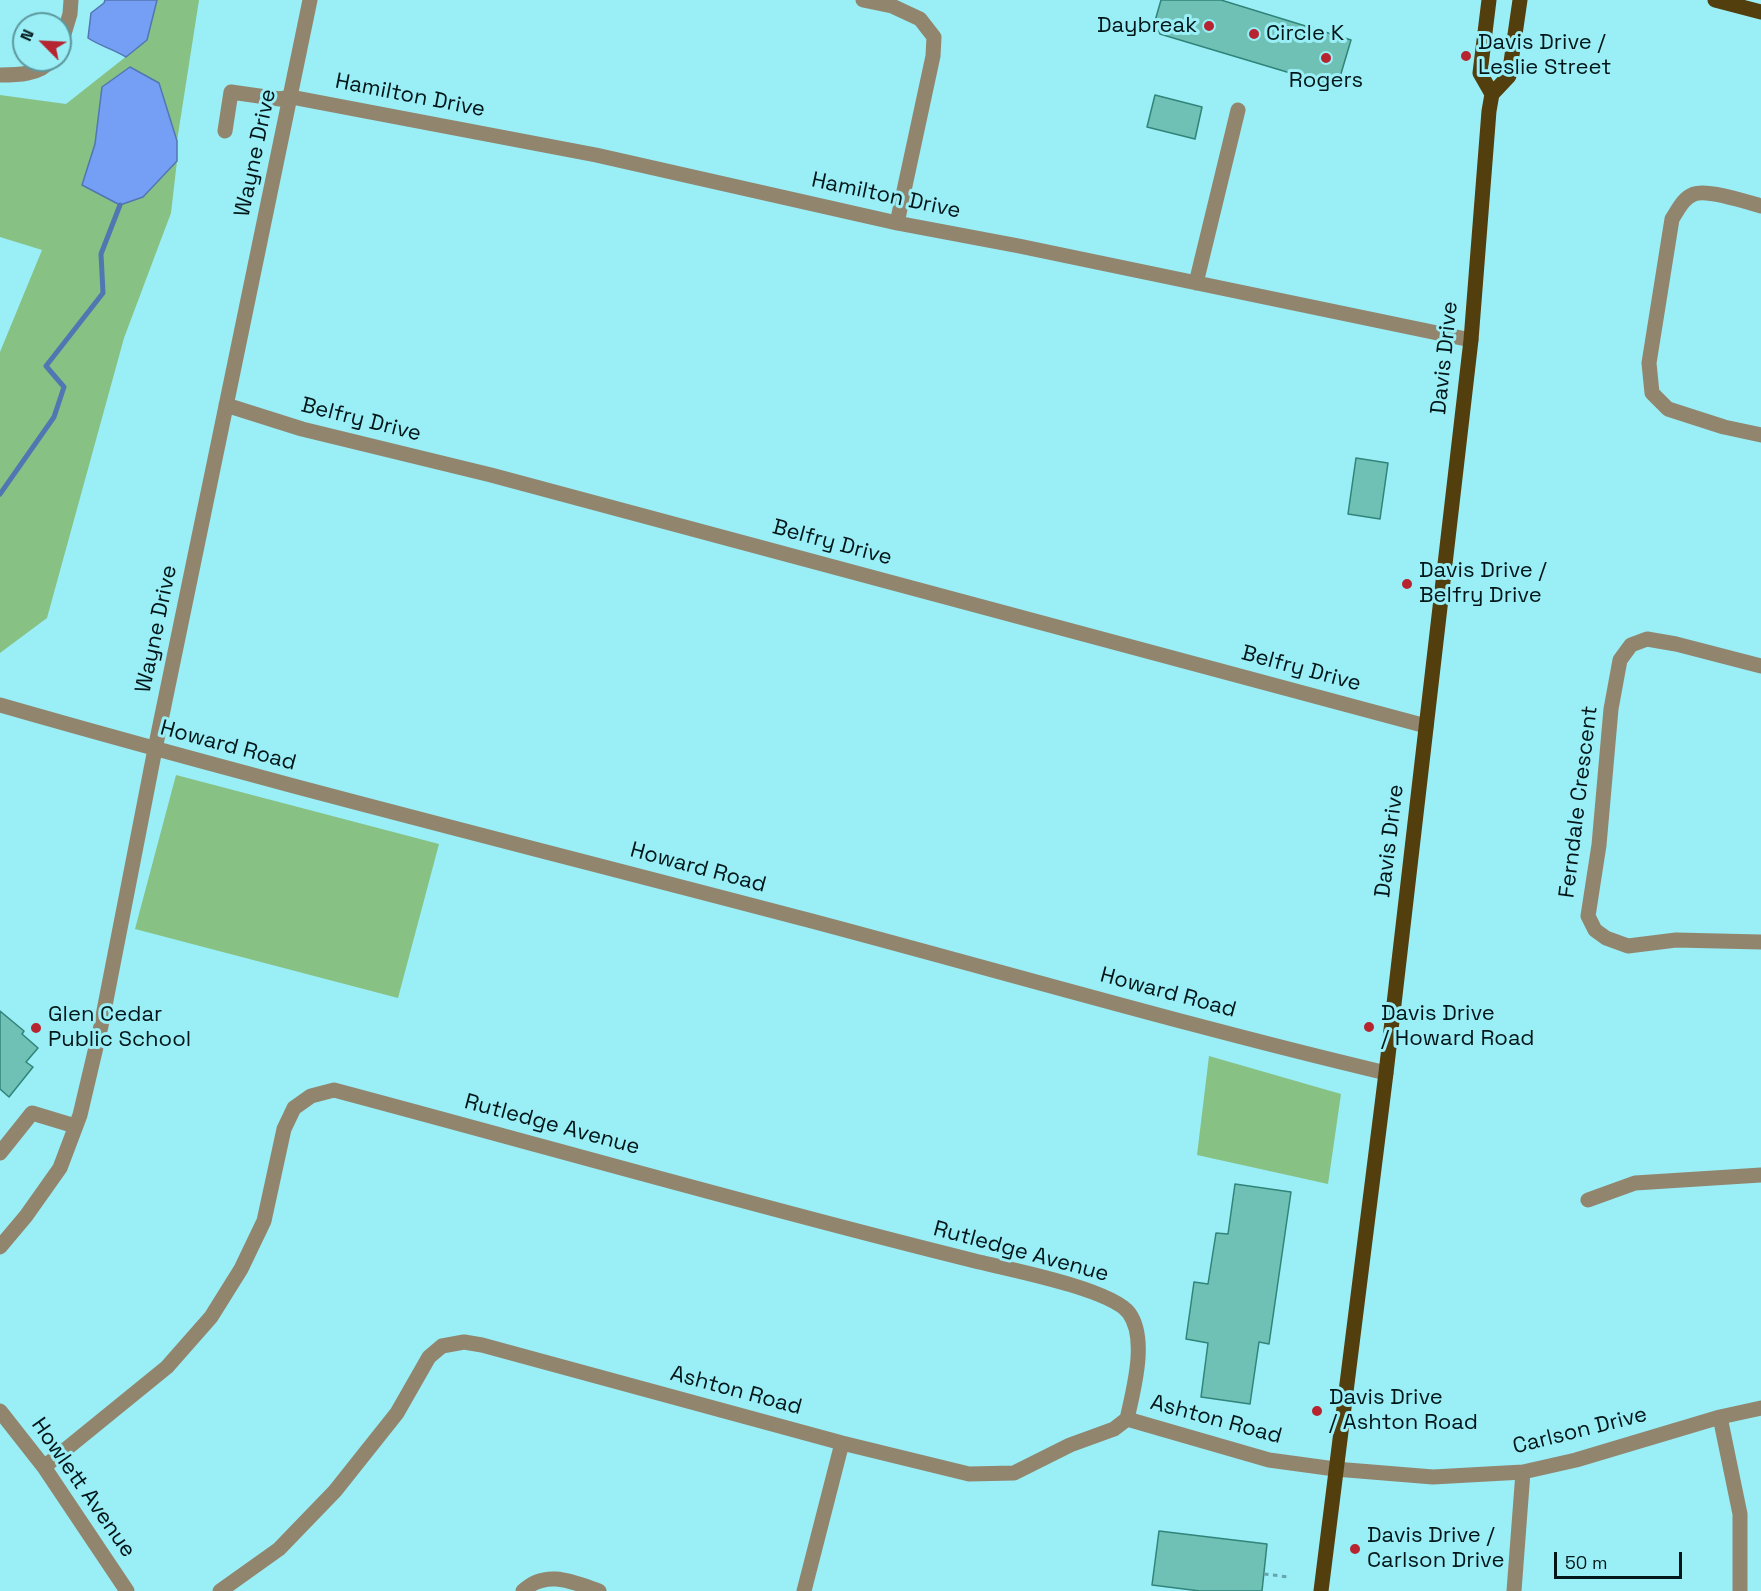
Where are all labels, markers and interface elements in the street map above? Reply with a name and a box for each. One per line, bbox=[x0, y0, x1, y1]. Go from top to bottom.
north arrow bbox=[12, 12, 72, 72]
place label: Daybreak bbox=[1097, 13, 1197, 39]
marker: Daybreak bbox=[1202, 19, 1216, 33]
place label: Circle K bbox=[1266, 21, 1344, 47]
text: N bbox=[15, 26, 39, 44]
marker: Circle K bbox=[1247, 27, 1261, 41]
place label: Davis Drive / Leslie Street bbox=[1478, 30, 1611, 82]
marker: Davis Drive / Leslie Street bbox=[1459, 49, 1473, 63]
marker: Rogers bbox=[1319, 51, 1333, 65]
place label: Rogers bbox=[1289, 68, 1363, 94]
street label: Hamilton Drive bbox=[333, 69, 487, 123]
street label: Wayne Drive bbox=[230, 87, 282, 219]
street label: Hamilton Drive bbox=[809, 167, 963, 225]
street label: Davis Drive bbox=[1426, 300, 1464, 416]
street label: Belfry Drive bbox=[298, 392, 424, 448]
street label: Belfry Drive bbox=[769, 514, 895, 572]
place label: Davis Drive / Belfry Drive bbox=[1419, 558, 1547, 610]
street label: Wayne Drive bbox=[131, 563, 183, 695]
marker: Davis Drive / Belfry Drive bbox=[1400, 577, 1414, 591]
street label: Belfry Drive bbox=[1238, 640, 1364, 698]
street label: Ferndale Crescent bbox=[1554, 704, 1604, 900]
street label: Howard Road bbox=[157, 715, 299, 777]
street label: Davis Drive bbox=[1370, 783, 1410, 899]
street label: Howard Road bbox=[627, 837, 769, 899]
street label: Howard Road bbox=[1097, 962, 1239, 1024]
place label: Davis Drive / Howard Road bbox=[1381, 1001, 1534, 1052]
place label: Glen Cedar Public School bbox=[48, 1002, 191, 1054]
marker: Davis Drive / Howard Road bbox=[1362, 1020, 1376, 1034]
marker: Glen Cedar Public School bbox=[29, 1021, 43, 1035]
street label: Rutledge Avenue bbox=[461, 1089, 643, 1161]
street label: Rutledge Avenue bbox=[930, 1216, 1112, 1288]
street label: Ashton Road bbox=[667, 1361, 805, 1421]
place label: Davis Drive / Ashton Road bbox=[1329, 1385, 1478, 1436]
street label: Ashton Road bbox=[1147, 1390, 1285, 1450]
street label: Carlson Drive bbox=[1510, 1402, 1650, 1460]
marker: Davis Drive / Ashton Road bbox=[1310, 1404, 1324, 1418]
street label: Howlett Avenue bbox=[25, 1413, 141, 1563]
place label: Davis Drive / Carlson Drive bbox=[1367, 1523, 1504, 1574]
scale bar bbox=[1557, 1540, 1684, 1578]
marker: Davis Drive / Carlson Drive bbox=[1348, 1542, 1362, 1556]
text: 50 m bbox=[1565, 1551, 1607, 1574]

